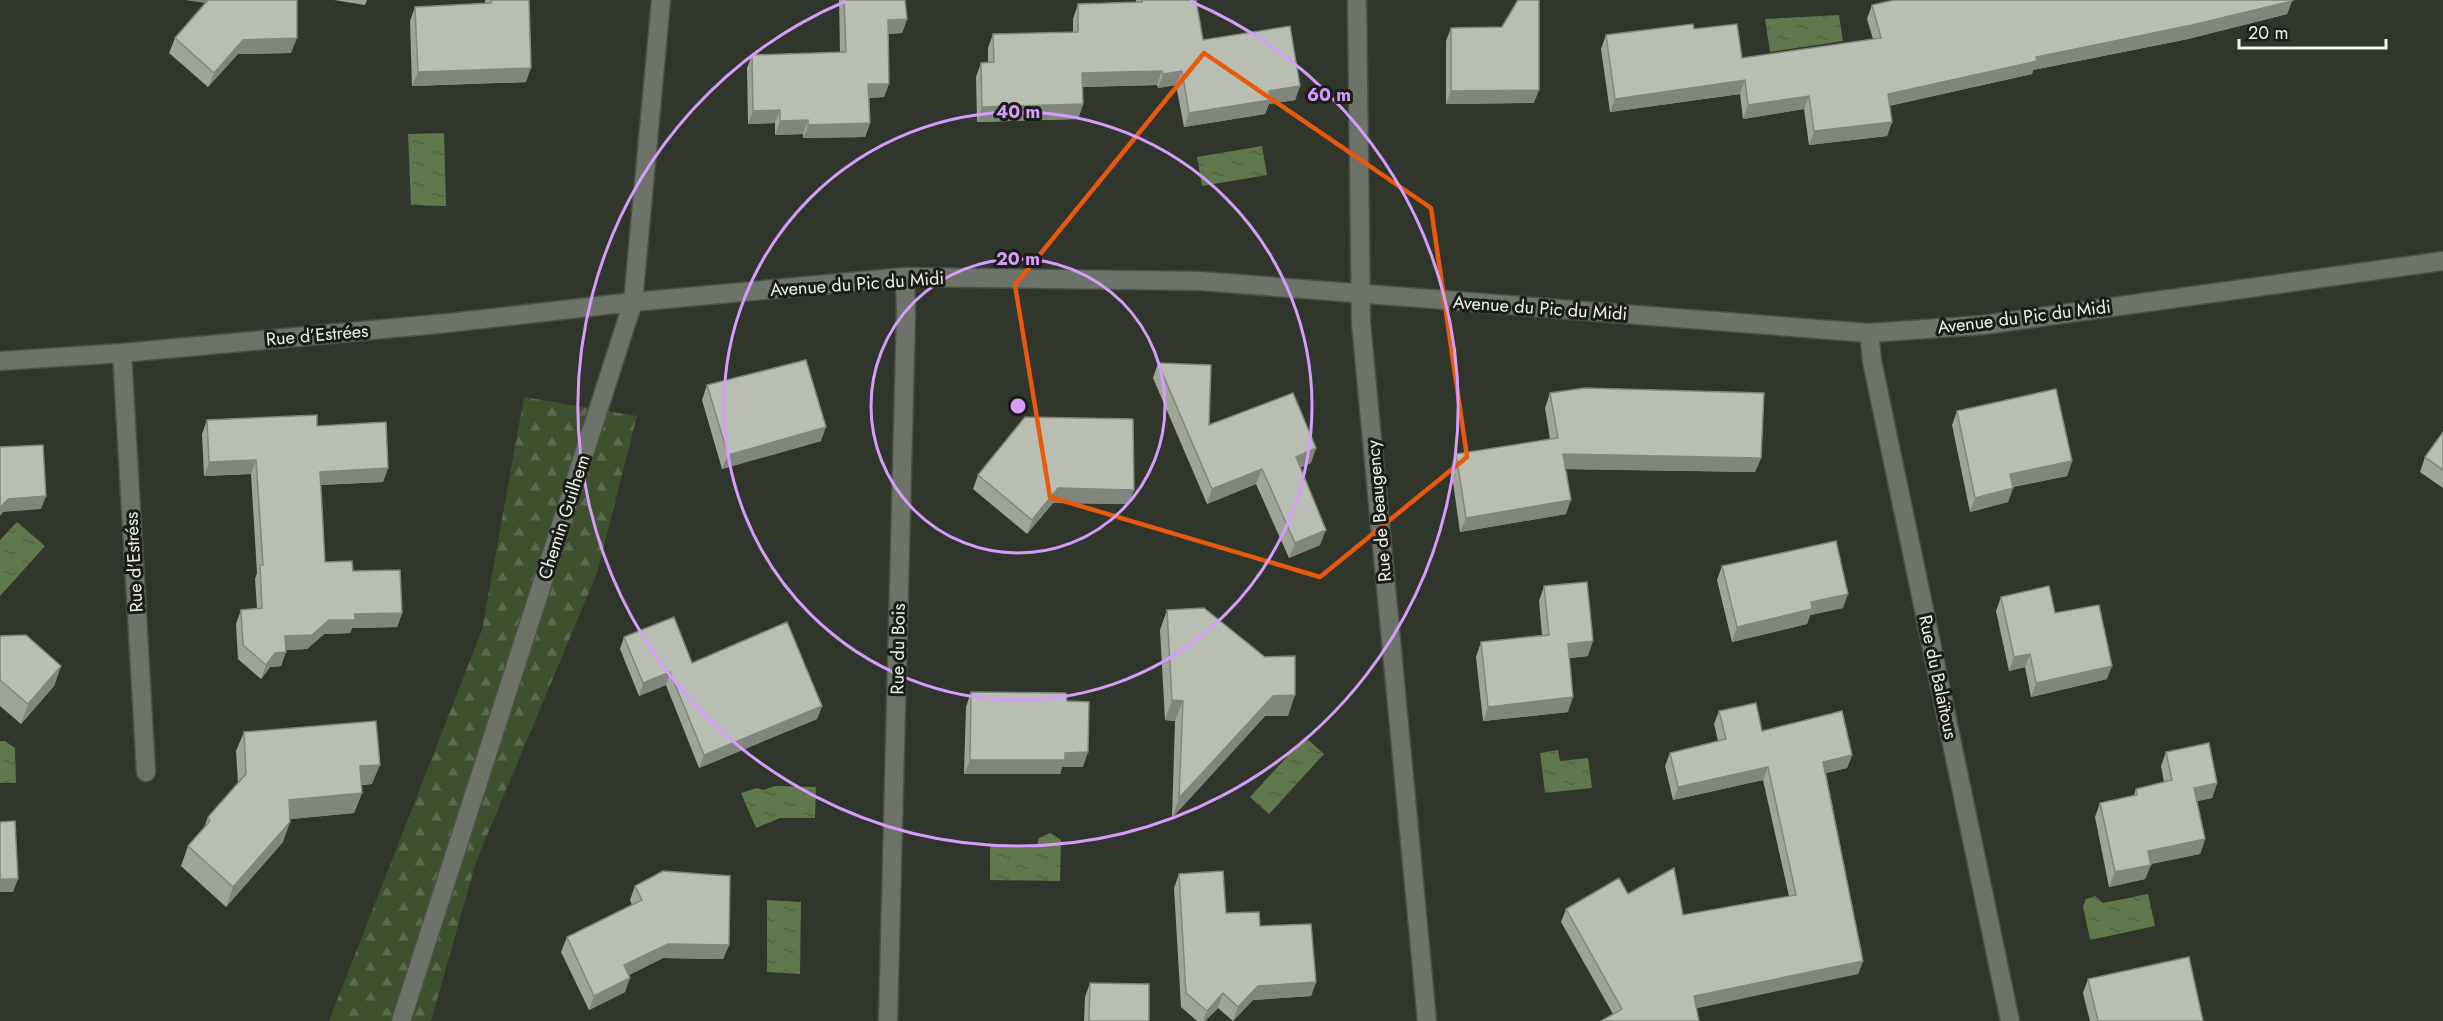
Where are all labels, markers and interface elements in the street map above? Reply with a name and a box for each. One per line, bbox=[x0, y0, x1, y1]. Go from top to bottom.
scale bar bbox=[2239, 12, 2386, 50]
text: 20 m bbox=[2248, 20, 2288, 46]
text: 60 m bbox=[1307, 82, 1351, 108]
text: 40 m bbox=[996, 99, 1040, 125]
text: 20 m bbox=[996, 246, 1040, 272]
street label: Avenue du Pic du Midi bbox=[769, 265, 945, 303]
street label: Avenue du Pic du Midi bbox=[1452, 289, 1628, 327]
street label: Avenue du Pic du Midi bbox=[1936, 293, 2112, 341]
street label: Rue d’Estrées bbox=[265, 318, 369, 352]
centre of rings bbox=[1008, 396, 1028, 416]
street label: Rue de Beaugency bbox=[1360, 439, 1398, 583]
street label: Chemin Guilhem bbox=[532, 451, 596, 583]
street label: Rue d'Estréss bbox=[118, 511, 150, 613]
street label: Rue du Bois bbox=[884, 603, 912, 695]
street label: Rue du Balaïtous bbox=[1912, 613, 1964, 741]

